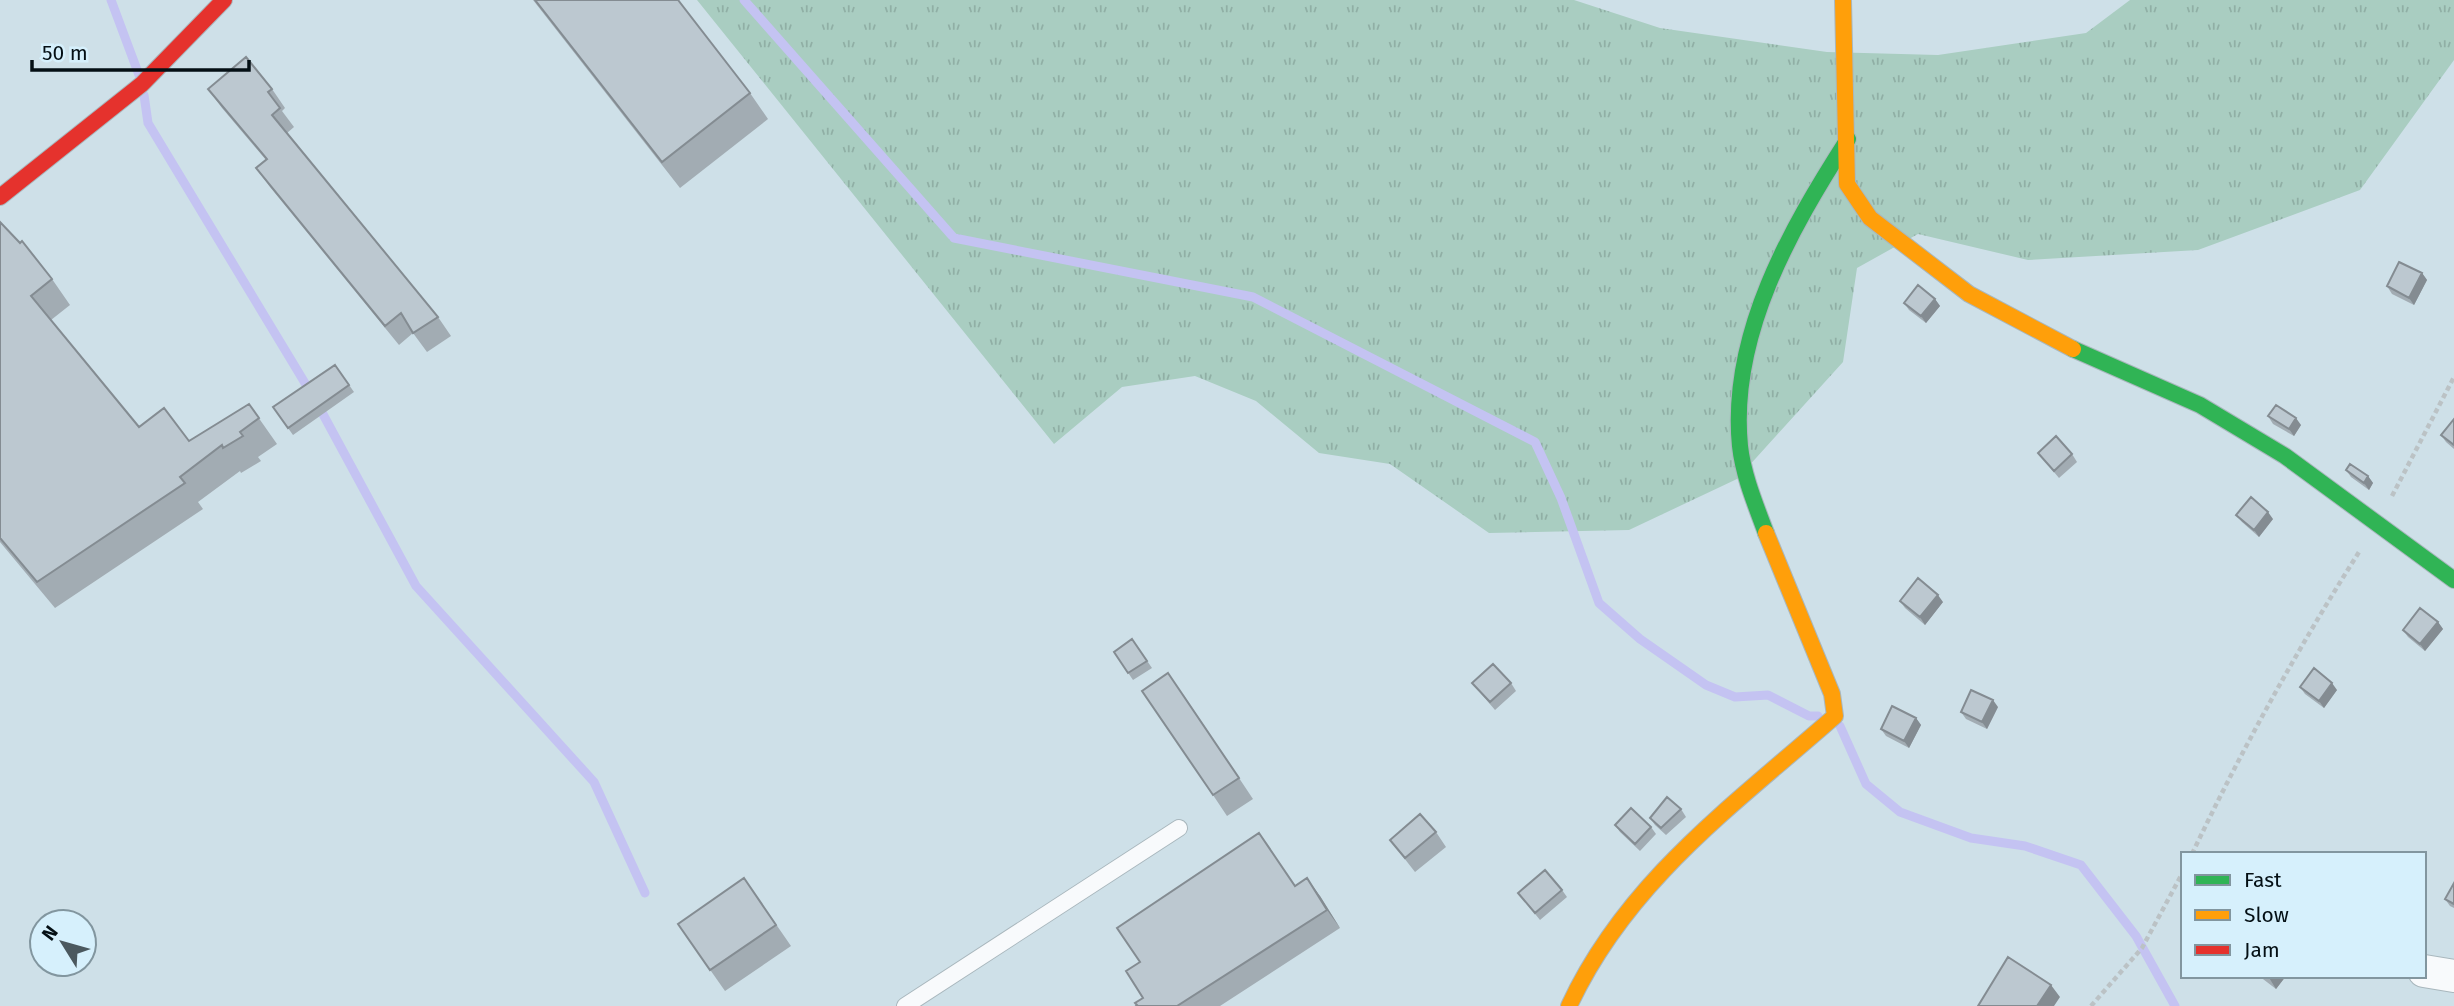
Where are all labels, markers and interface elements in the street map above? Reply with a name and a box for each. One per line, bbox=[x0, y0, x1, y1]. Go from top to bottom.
scale bar bbox=[32, 28, 248, 72]
text: 50 m bbox=[42, 40, 88, 66]
legend bbox=[2181, 852, 2426, 978]
text: Fast bbox=[2244, 867, 2282, 893]
text: Slow bbox=[2244, 902, 2289, 928]
north arrow bbox=[28, 908, 98, 978]
text: N bbox=[37, 921, 63, 945]
text: Jam bbox=[2244, 937, 2280, 963]

